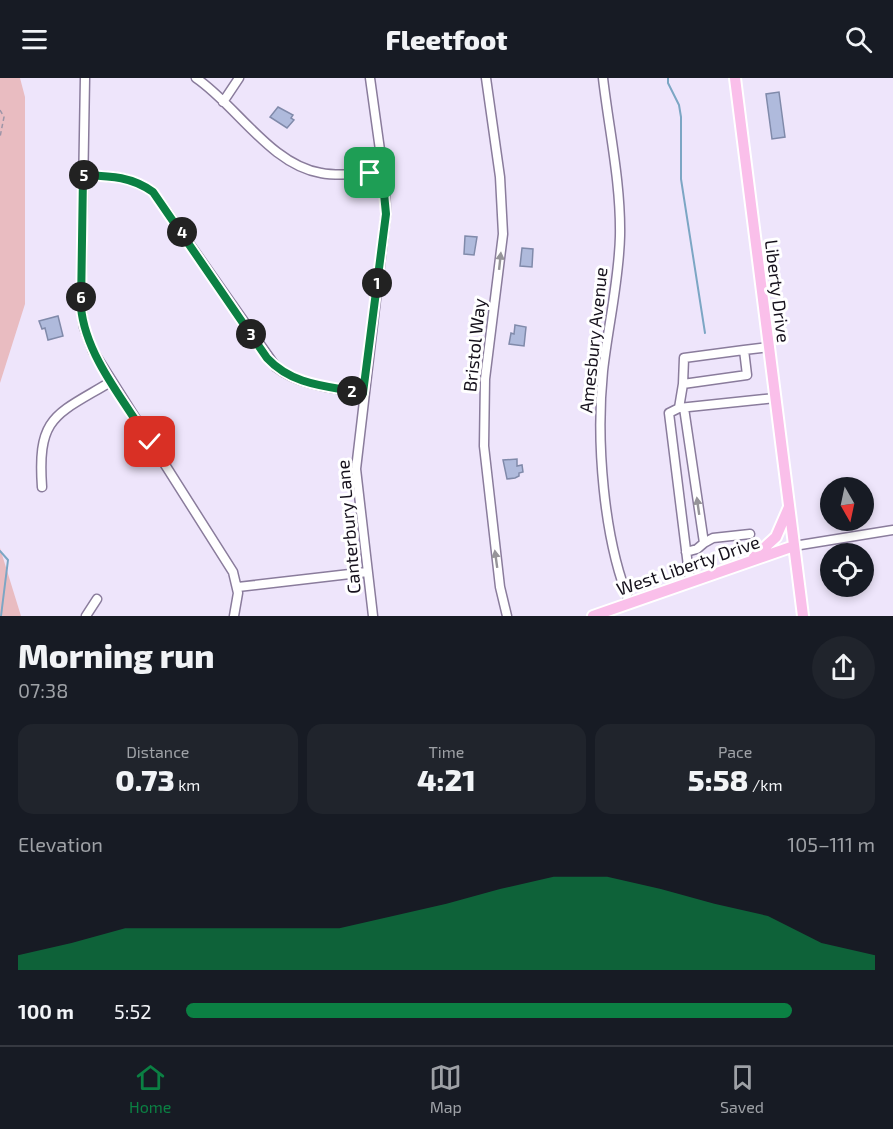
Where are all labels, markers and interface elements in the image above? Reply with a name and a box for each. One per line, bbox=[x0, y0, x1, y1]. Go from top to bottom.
icon: menu bbox=[18, 23, 51, 56]
text: Fleetfoot bbox=[385, 23, 508, 55]
icon: search bbox=[842, 23, 875, 56]
pin bbox=[344, 147, 395, 198]
icon: arrive bbox=[353, 156, 386, 189]
pin: 5 bbox=[69, 160, 99, 190]
text: 5 bbox=[80, 165, 88, 184]
pin: 4 bbox=[167, 217, 197, 247]
text: 4 bbox=[177, 222, 187, 241]
street label: Liberty Drive bbox=[761, 238, 795, 344]
one-way arrow bbox=[496, 251, 505, 270]
street label: Amesbury Avenue bbox=[574, 266, 612, 414]
pin: 1 bbox=[362, 268, 392, 298]
text: 1 bbox=[374, 273, 380, 292]
pin: 6 bbox=[66, 282, 96, 312]
text: 6 bbox=[76, 287, 86, 306]
street label: Bristol Way bbox=[458, 297, 490, 393]
pin: 3 bbox=[236, 319, 266, 349]
text: 3 bbox=[246, 324, 256, 343]
pin: 2 bbox=[337, 376, 367, 406]
text: 2 bbox=[347, 381, 357, 400]
pin bbox=[124, 416, 175, 467]
icon: check bbox=[133, 425, 166, 458]
street label: Canterbury Lane bbox=[331, 459, 365, 595]
north arrow bbox=[820, 477, 874, 531]
map controls bbox=[820, 477, 874, 597]
one-way arrow bbox=[694, 496, 703, 515]
street label: West Liberty Drive bbox=[613, 530, 763, 600]
button: locate bbox=[820, 543, 874, 597]
one-way arrow bbox=[491, 549, 500, 568]
text: Morning run bbox=[18, 635, 215, 675]
button: share bbox=[812, 636, 875, 699]
text: 07:38 bbox=[18, 678, 68, 702]
text: Distance bbox=[126, 742, 189, 761]
text: Time bbox=[429, 742, 464, 761]
text: Pace bbox=[718, 742, 752, 761]
text: 0.73 bbox=[115, 761, 175, 797]
text: 4:21 bbox=[417, 761, 476, 797]
text: 5:58 bbox=[688, 761, 748, 797]
text: km bbox=[175, 775, 200, 794]
text: /km bbox=[748, 775, 783, 794]
text: Elevation bbox=[18, 832, 103, 856]
text: 105–111 m bbox=[787, 832, 875, 856]
text: 100 m bbox=[18, 999, 74, 1023]
text: 5:52 bbox=[114, 999, 151, 1023]
tab: Home bbox=[129, 1061, 171, 1116]
tab: Map bbox=[429, 1061, 462, 1116]
tab: Saved bbox=[720, 1061, 764, 1116]

